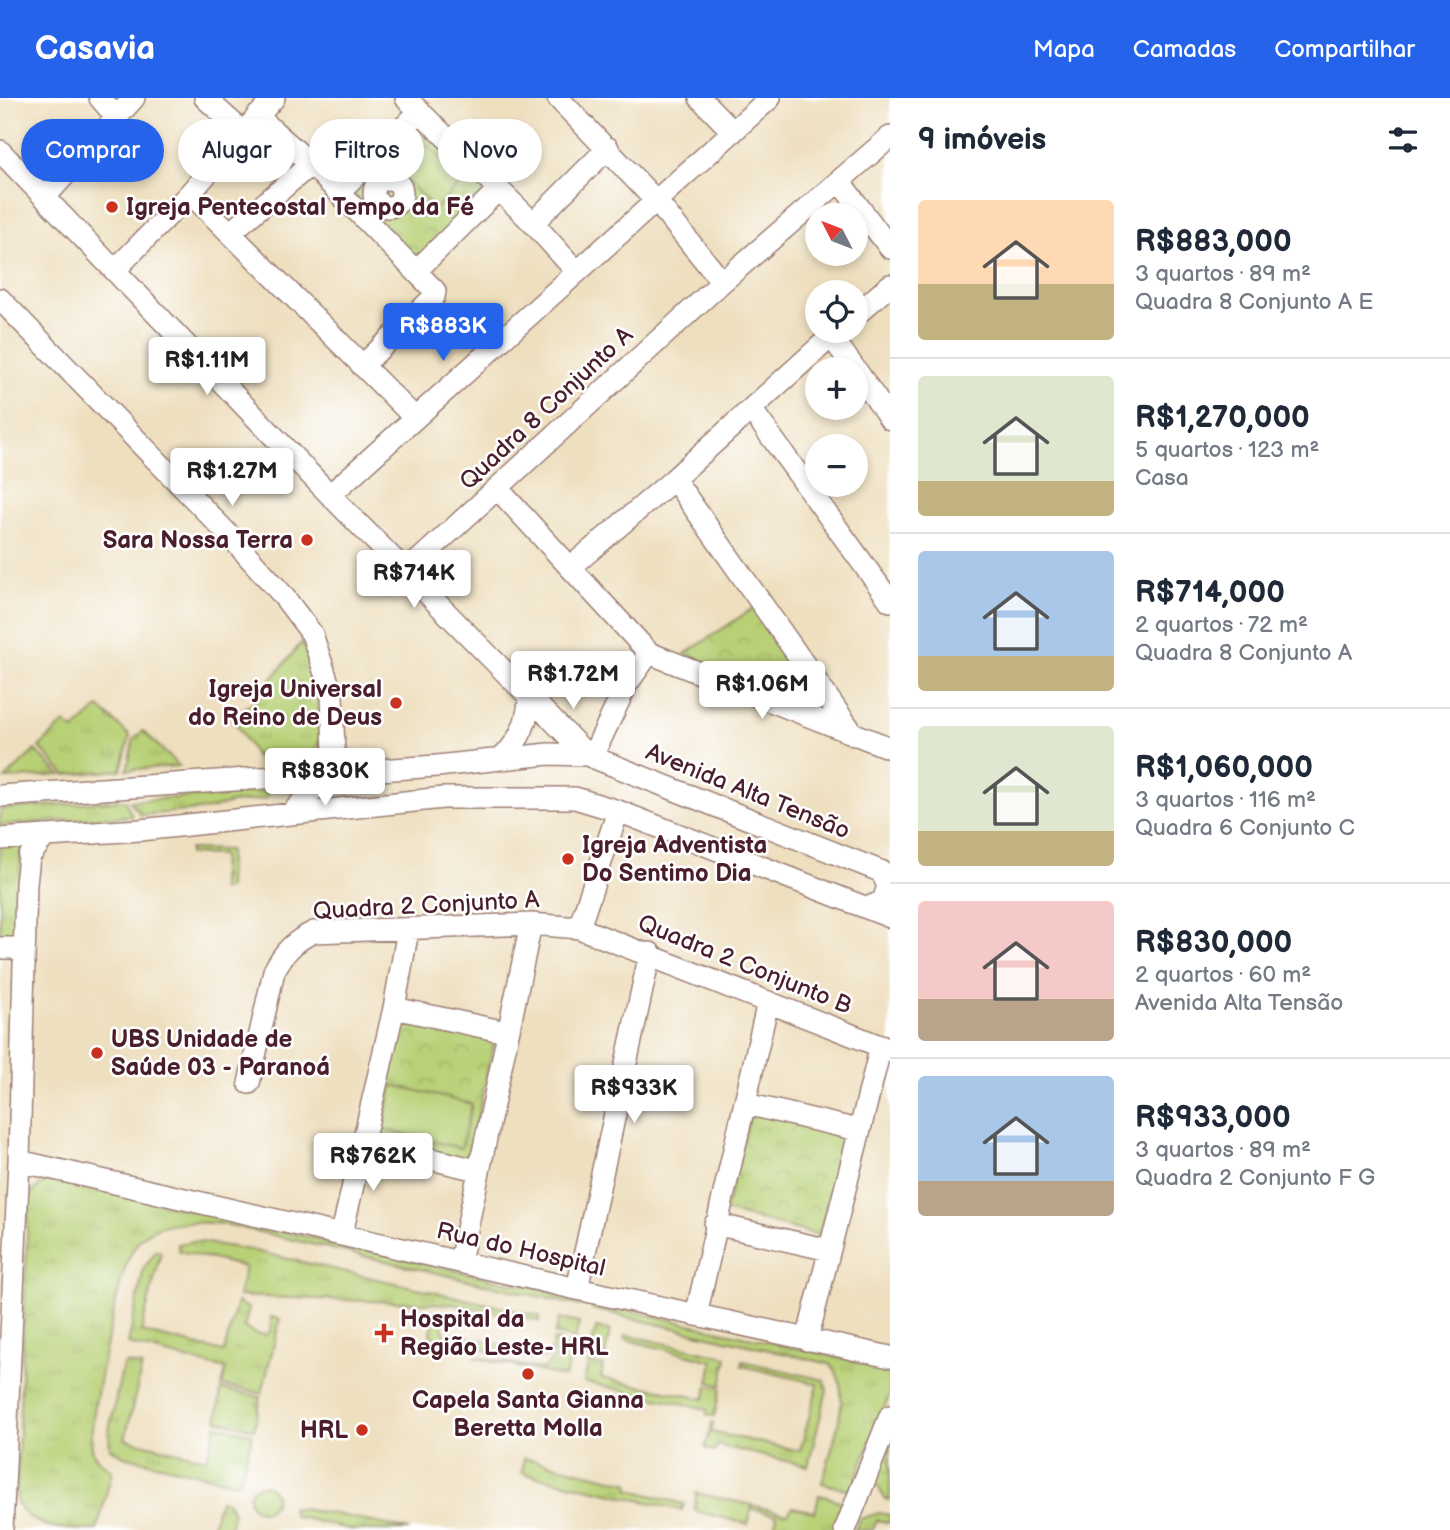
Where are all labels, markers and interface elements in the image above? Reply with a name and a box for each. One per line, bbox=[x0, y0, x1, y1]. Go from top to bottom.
text: Casavia bbox=[35, 29, 155, 69]
text: Mapa bbox=[1033, 35, 1095, 64]
text: Camadas bbox=[1133, 35, 1236, 64]
text: Compartilhar bbox=[1274, 35, 1415, 64]
chip: Comprar bbox=[21, 119, 164, 182]
chip: Alugar bbox=[178, 119, 295, 182]
chip: Filtros bbox=[309, 119, 424, 182]
chip: Novo bbox=[438, 119, 542, 182]
icon: filters bbox=[1384, 121, 1422, 159]
text: 9 imóveis bbox=[918, 122, 1046, 158]
place label: Igreja Pentecostal Tempo da Fé bbox=[126, 193, 474, 222]
marker: Igreja Pentecostal Tempo da Fé bbox=[104, 199, 120, 215]
north arrow bbox=[805, 203, 868, 266]
map controls bbox=[805, 203, 868, 497]
text: R$883,000 bbox=[1135, 224, 1292, 260]
icon: home bbox=[974, 228, 1058, 312]
text: 3 quartos · 89 m² bbox=[1135, 260, 1311, 288]
button: locate bbox=[805, 280, 868, 343]
text: Quadra 8 Conjunto A E bbox=[1135, 288, 1373, 316]
pin: R$883K bbox=[386, 303, 500, 363]
text: R$883K bbox=[399, 312, 487, 340]
street label: Quadra 8 Conjunto A bbox=[454, 320, 639, 496]
pin: R$1.11M bbox=[142, 338, 272, 397]
text: R$1.11M bbox=[165, 346, 249, 374]
button: + bbox=[805, 357, 868, 420]
text: R$1,270,000 bbox=[1135, 400, 1310, 436]
icon: home bbox=[974, 404, 1058, 488]
button: − bbox=[805, 434, 868, 497]
text: 5 quartos · 123 m² bbox=[1135, 436, 1319, 464]
pin: R$1.27M bbox=[167, 448, 297, 508]
text: R$1.27M bbox=[186, 457, 278, 485]
text: Casa bbox=[1135, 464, 1189, 492]
place label: Sara Nossa Terra bbox=[103, 526, 293, 555]
marker: Sara Nossa Terra bbox=[299, 532, 315, 548]
pin: R$714K bbox=[357, 550, 471, 610]
text: R$714K bbox=[373, 559, 455, 587]
text: R$714,000 bbox=[1135, 575, 1285, 611]
icon: home bbox=[974, 579, 1058, 663]
text: 2 quartos · 72 m² bbox=[1135, 611, 1308, 639]
text: Quadra 8 Conjunto A bbox=[1135, 639, 1352, 667]
pin: R$1.72M bbox=[508, 652, 638, 711]
text: R$1.72M bbox=[527, 660, 619, 688]
pin: R$1.06M bbox=[697, 662, 827, 721]
text: R$1.06M bbox=[715, 670, 809, 698]
place label: Igreja Universal do Reino de Deus bbox=[188, 675, 382, 732]
marker: Igreja Universal do Reino de Deus bbox=[388, 695, 404, 711]
street label: Avenida Alta Tensão bbox=[642, 737, 854, 846]
pin: R$830K bbox=[268, 748, 382, 808]
text: R$1,060,000 bbox=[1135, 750, 1313, 786]
icon: home bbox=[974, 754, 1058, 838]
text: R$830K bbox=[281, 757, 369, 785]
text: 3 quartos · 116 m² bbox=[1135, 786, 1316, 814]
text: Quadra 6 Conjunto C bbox=[1135, 814, 1355, 842]
place label: Igreja Adventista Do Sentimo Dia bbox=[582, 831, 767, 888]
marker: Igreja Adventista Do Sentimo Dia bbox=[560, 851, 576, 867]
street label: Quadra 2 Conjunto A bbox=[312, 885, 540, 926]
street label: Quadra 2 Conjunto B bbox=[634, 908, 856, 1021]
text: R$830,000 bbox=[1135, 925, 1292, 961]
icon: home bbox=[974, 929, 1058, 1013]
text: 2 quartos · 60 m² bbox=[1135, 961, 1311, 989]
text: Avenida Alta Tensão bbox=[1135, 989, 1343, 1017]
place label: UBS Unidade de Saúde 03 - Paranoá bbox=[111, 1025, 330, 1082]
marker: UBS Unidade de Saúde 03 - Paranoá bbox=[89, 1045, 105, 1061]
pin: R$933K bbox=[577, 1066, 691, 1125]
text: R$933K bbox=[591, 1074, 677, 1102]
text: R$933,000 bbox=[1135, 1100, 1291, 1136]
icon: home bbox=[974, 1104, 1058, 1188]
pin: R$762K bbox=[316, 1134, 430, 1193]
text: 3 quartos · 89 m² bbox=[1135, 1136, 1311, 1164]
text: R$762K bbox=[330, 1142, 416, 1170]
text: Quadra 2 Conjunto F G bbox=[1135, 1164, 1375, 1192]
street label: Rua do Hospital bbox=[434, 1216, 608, 1283]
place label: Hospital da Região Leste- HRL bbox=[400, 1305, 609, 1362]
marker: Hospital da Região Leste- HRL bbox=[374, 1323, 394, 1343]
marker: Capela Santa Gianna Beretta Molla bbox=[520, 1366, 536, 1382]
place label: Capela Santa Gianna Beretta Molla bbox=[412, 1386, 644, 1443]
place label: HRL bbox=[300, 1416, 348, 1445]
marker: HRL bbox=[354, 1422, 370, 1438]

